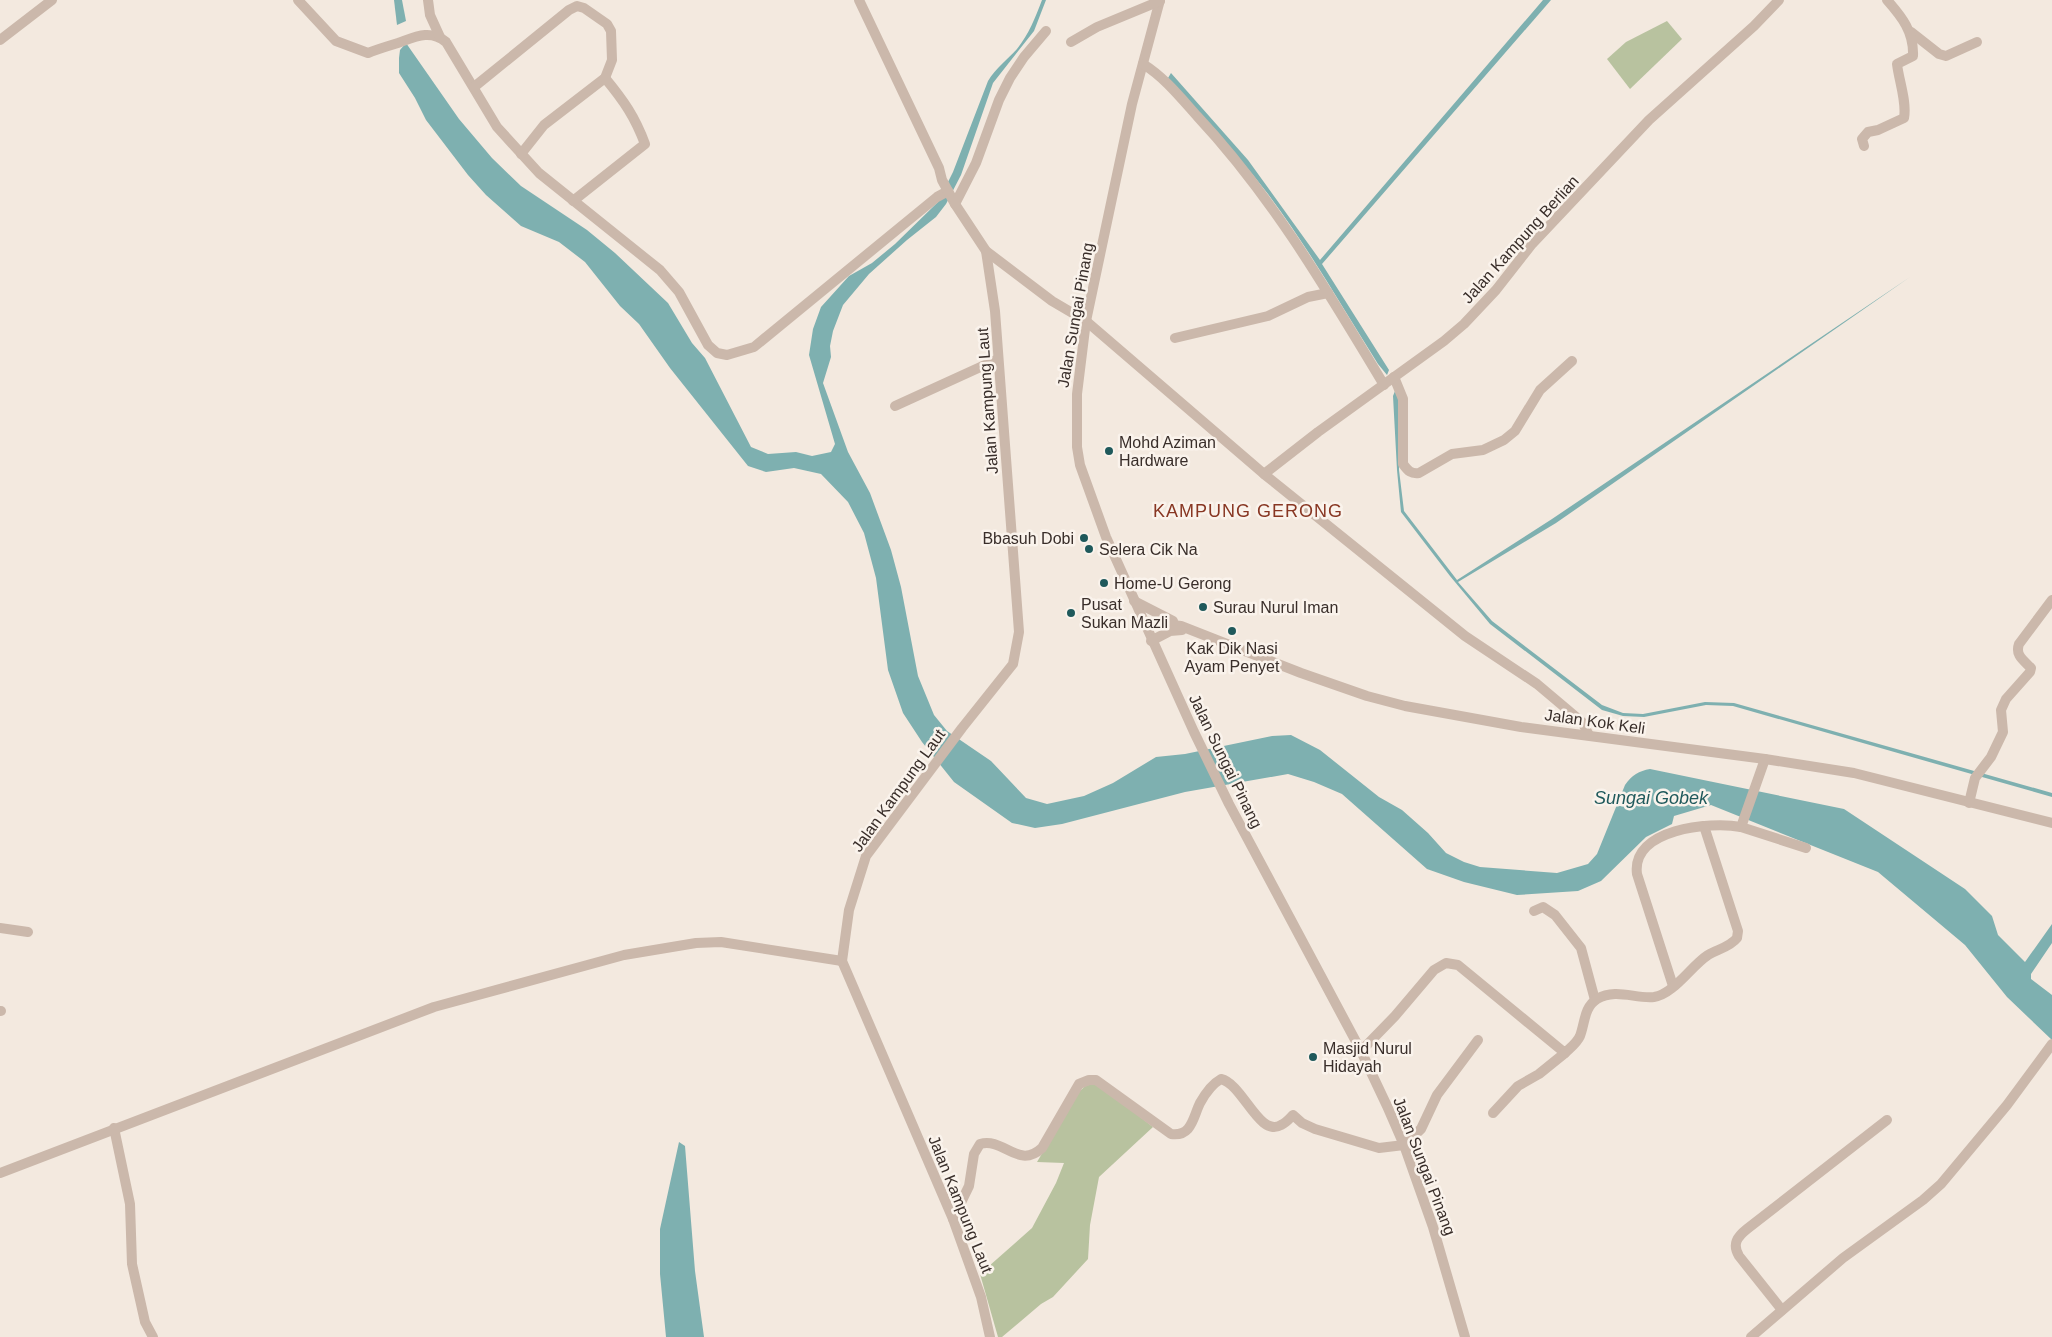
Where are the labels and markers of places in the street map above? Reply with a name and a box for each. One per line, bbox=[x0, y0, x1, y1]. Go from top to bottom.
place label: Mohd Aziman Hardware bbox=[1119, 434, 1216, 469]
marker: Mohd Aziman Hardware bbox=[1103, 445, 1115, 457]
place label: Bbasuh Dobi bbox=[982, 530, 1074, 547]
marker: Bbasuh Dobi bbox=[1078, 532, 1090, 544]
place label: Selera Cik Na bbox=[1099, 541, 1198, 558]
marker: Selera Cik Na bbox=[1083, 543, 1095, 555]
place label: Home-U Gerong bbox=[1114, 575, 1231, 592]
marker: Home-U Gerong bbox=[1098, 577, 1110, 589]
place label: Pusat Sukan Mazli bbox=[1081, 596, 1168, 631]
place label: Surau Nurul Iman bbox=[1213, 599, 1338, 616]
marker: Surau Nurul Iman bbox=[1197, 601, 1209, 613]
marker: Pusat Sukan Mazli bbox=[1065, 607, 1077, 619]
marker: Kak Dik Nasi Ayam Penyet bbox=[1226, 625, 1238, 637]
place label: Kak Dik Nasi Ayam Penyet bbox=[1185, 640, 1280, 675]
place label: Masjid Nurul Hidayah bbox=[1323, 1040, 1412, 1075]
marker: Masjid Nurul Hidayah bbox=[1307, 1051, 1319, 1063]

